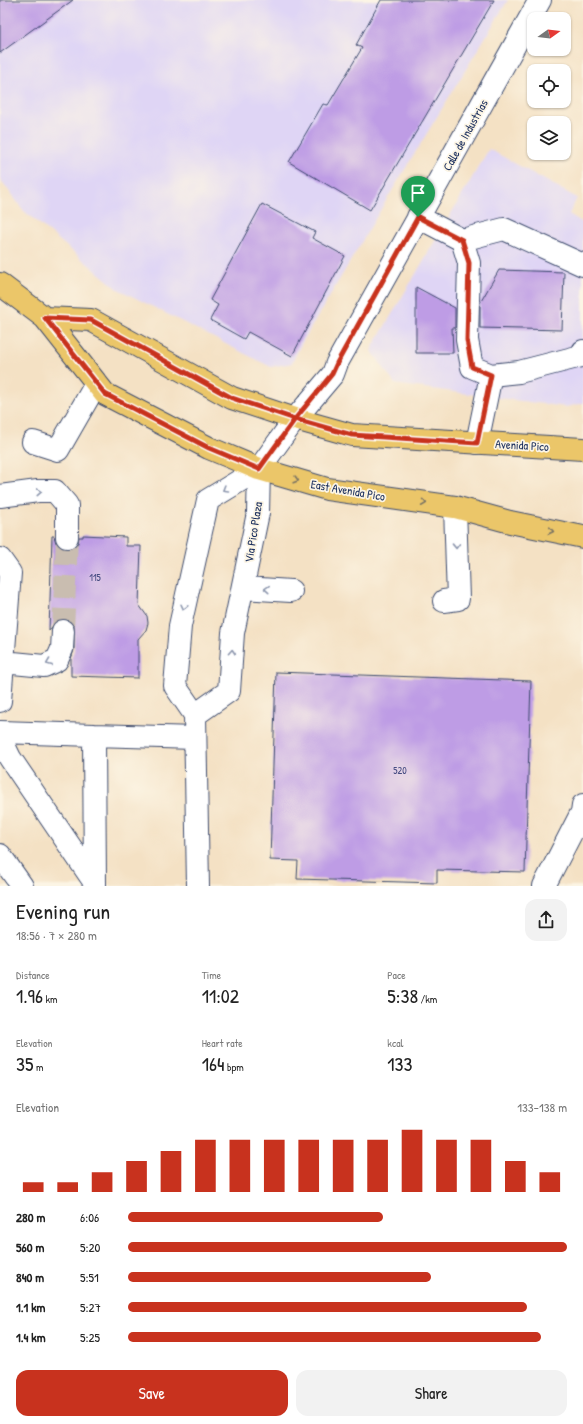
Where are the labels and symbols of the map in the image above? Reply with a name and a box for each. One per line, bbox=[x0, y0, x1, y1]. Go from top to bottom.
north arrow bbox=[527, 12, 571, 56]
street label: Calle de Industrias bbox=[438, 96, 492, 174]
pin bbox=[401, 176, 435, 217]
street label: Avenida Pico bbox=[495, 435, 549, 455]
one-way arrow bbox=[292, 475, 299, 484]
street label: East Avenida Pico bbox=[310, 475, 387, 505]
one-way arrow bbox=[222, 485, 229, 492]
one-way arrow bbox=[36, 487, 42, 496]
one-way arrow bbox=[421, 498, 427, 507]
street label: Via Pico Plaza bbox=[240, 500, 266, 564]
one-way arrow bbox=[548, 526, 554, 534]
one-way arrow bbox=[452, 543, 460, 549]
house number: 115 bbox=[89, 571, 102, 584]
one-way arrow bbox=[264, 585, 270, 594]
one-way arrow bbox=[181, 604, 189, 610]
one-way arrow bbox=[227, 649, 236, 655]
one-way arrow bbox=[45, 658, 52, 667]
house number: 520 bbox=[393, 764, 407, 777]

